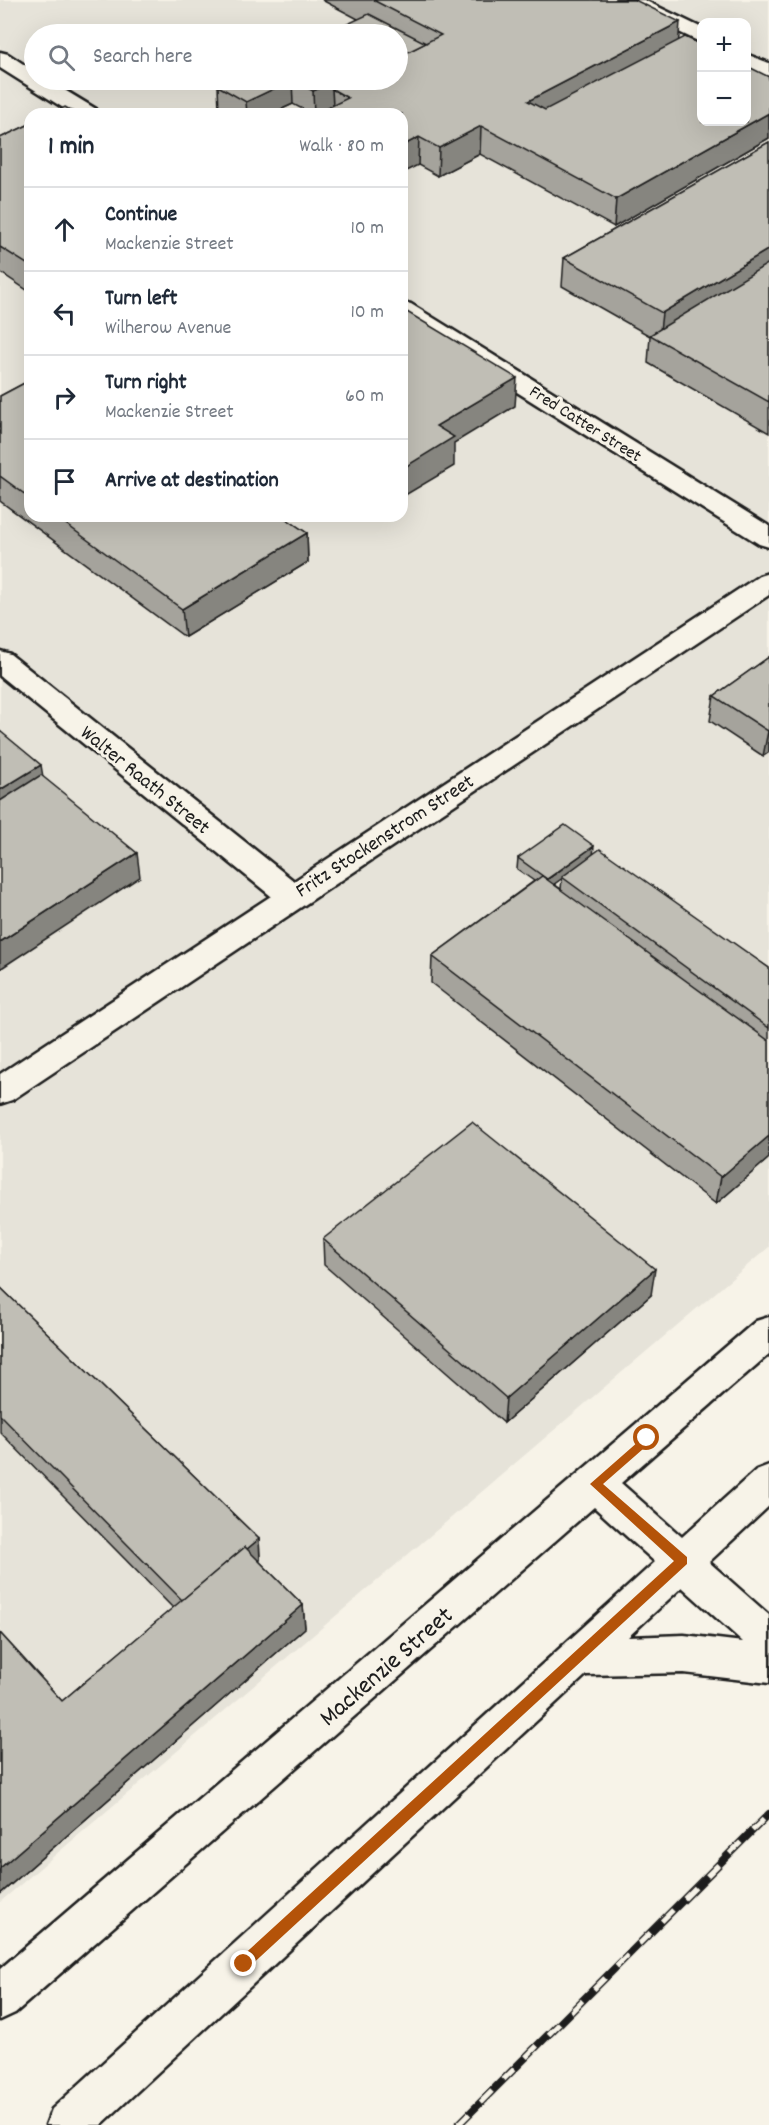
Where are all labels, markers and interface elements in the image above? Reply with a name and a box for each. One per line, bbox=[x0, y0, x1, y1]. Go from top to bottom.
map controls bbox=[697, 18, 751, 126]
button: + bbox=[697, 18, 751, 72]
search box bbox=[24, 24, 408, 90]
icon: search bbox=[45, 41, 78, 74]
text: Search here bbox=[93, 42, 192, 73]
button: − bbox=[697, 72, 751, 126]
text: 1 min bbox=[48, 129, 94, 166]
text: Walk · 80 m bbox=[299, 133, 384, 161]
text: Continue bbox=[105, 200, 177, 231]
icon: ahead bbox=[48, 213, 81, 246]
text: 10 m bbox=[350, 215, 384, 243]
text: Mackenzie Street bbox=[105, 231, 234, 259]
text: Turn left bbox=[105, 284, 177, 315]
icon: left bbox=[48, 297, 81, 330]
text: 10 m bbox=[350, 299, 384, 327]
text: Wilherow Avenue bbox=[105, 315, 231, 343]
text: Turn right bbox=[105, 368, 187, 399]
icon: right bbox=[48, 381, 81, 414]
street label: Fred Catter Street bbox=[524, 381, 646, 470]
text: 60 m bbox=[345, 383, 384, 411]
text: Mackenzie Street bbox=[105, 399, 234, 427]
icon: arrive bbox=[48, 465, 81, 498]
text: Arrive at destination bbox=[105, 466, 279, 497]
street label: Walter Raath Street bbox=[73, 719, 216, 843]
street label: Fritz Stockenstrom Street bbox=[290, 768, 481, 907]
route start bbox=[633, 1424, 659, 1450]
street label: Mackenzie Street bbox=[312, 1599, 463, 1736]
route end bbox=[230, 1950, 256, 1976]

